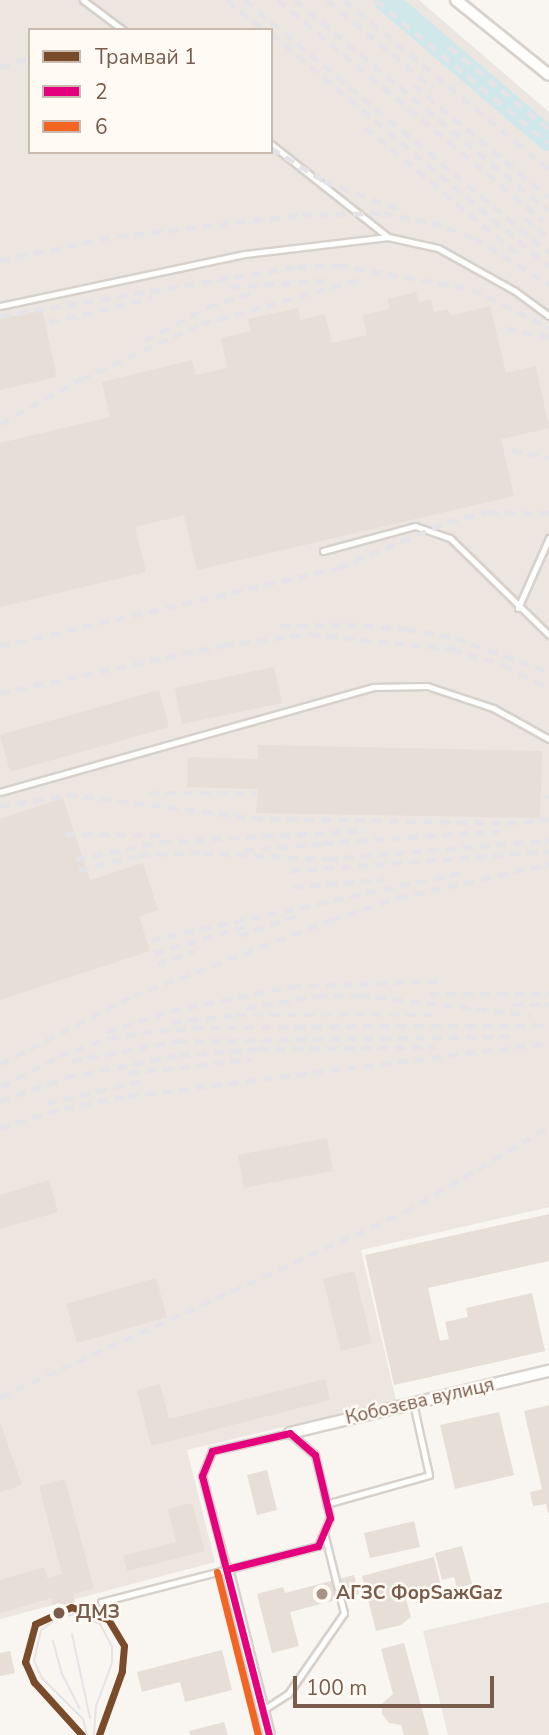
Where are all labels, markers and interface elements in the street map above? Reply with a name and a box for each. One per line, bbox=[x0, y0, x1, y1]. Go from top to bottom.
legend bbox=[28, 28, 273, 154]
text: Трамвай 1 bbox=[95, 43, 197, 71]
text: 2 bbox=[95, 78, 108, 106]
text: 6 bbox=[95, 113, 108, 141]
street label: Кобозєва вулиця bbox=[343, 1374, 497, 1430]
place label: АГЗС ФорSажGaz bbox=[336, 1583, 502, 1605]
marker: АГЗС ФорSажGaz bbox=[314, 1586, 330, 1602]
marker: ДМЗ bbox=[48, 1602, 70, 1624]
place label: ДМЗ bbox=[76, 1602, 120, 1624]
scale bar bbox=[297, 1662, 498, 1706]
text: 100 m bbox=[306, 1674, 367, 1702]

